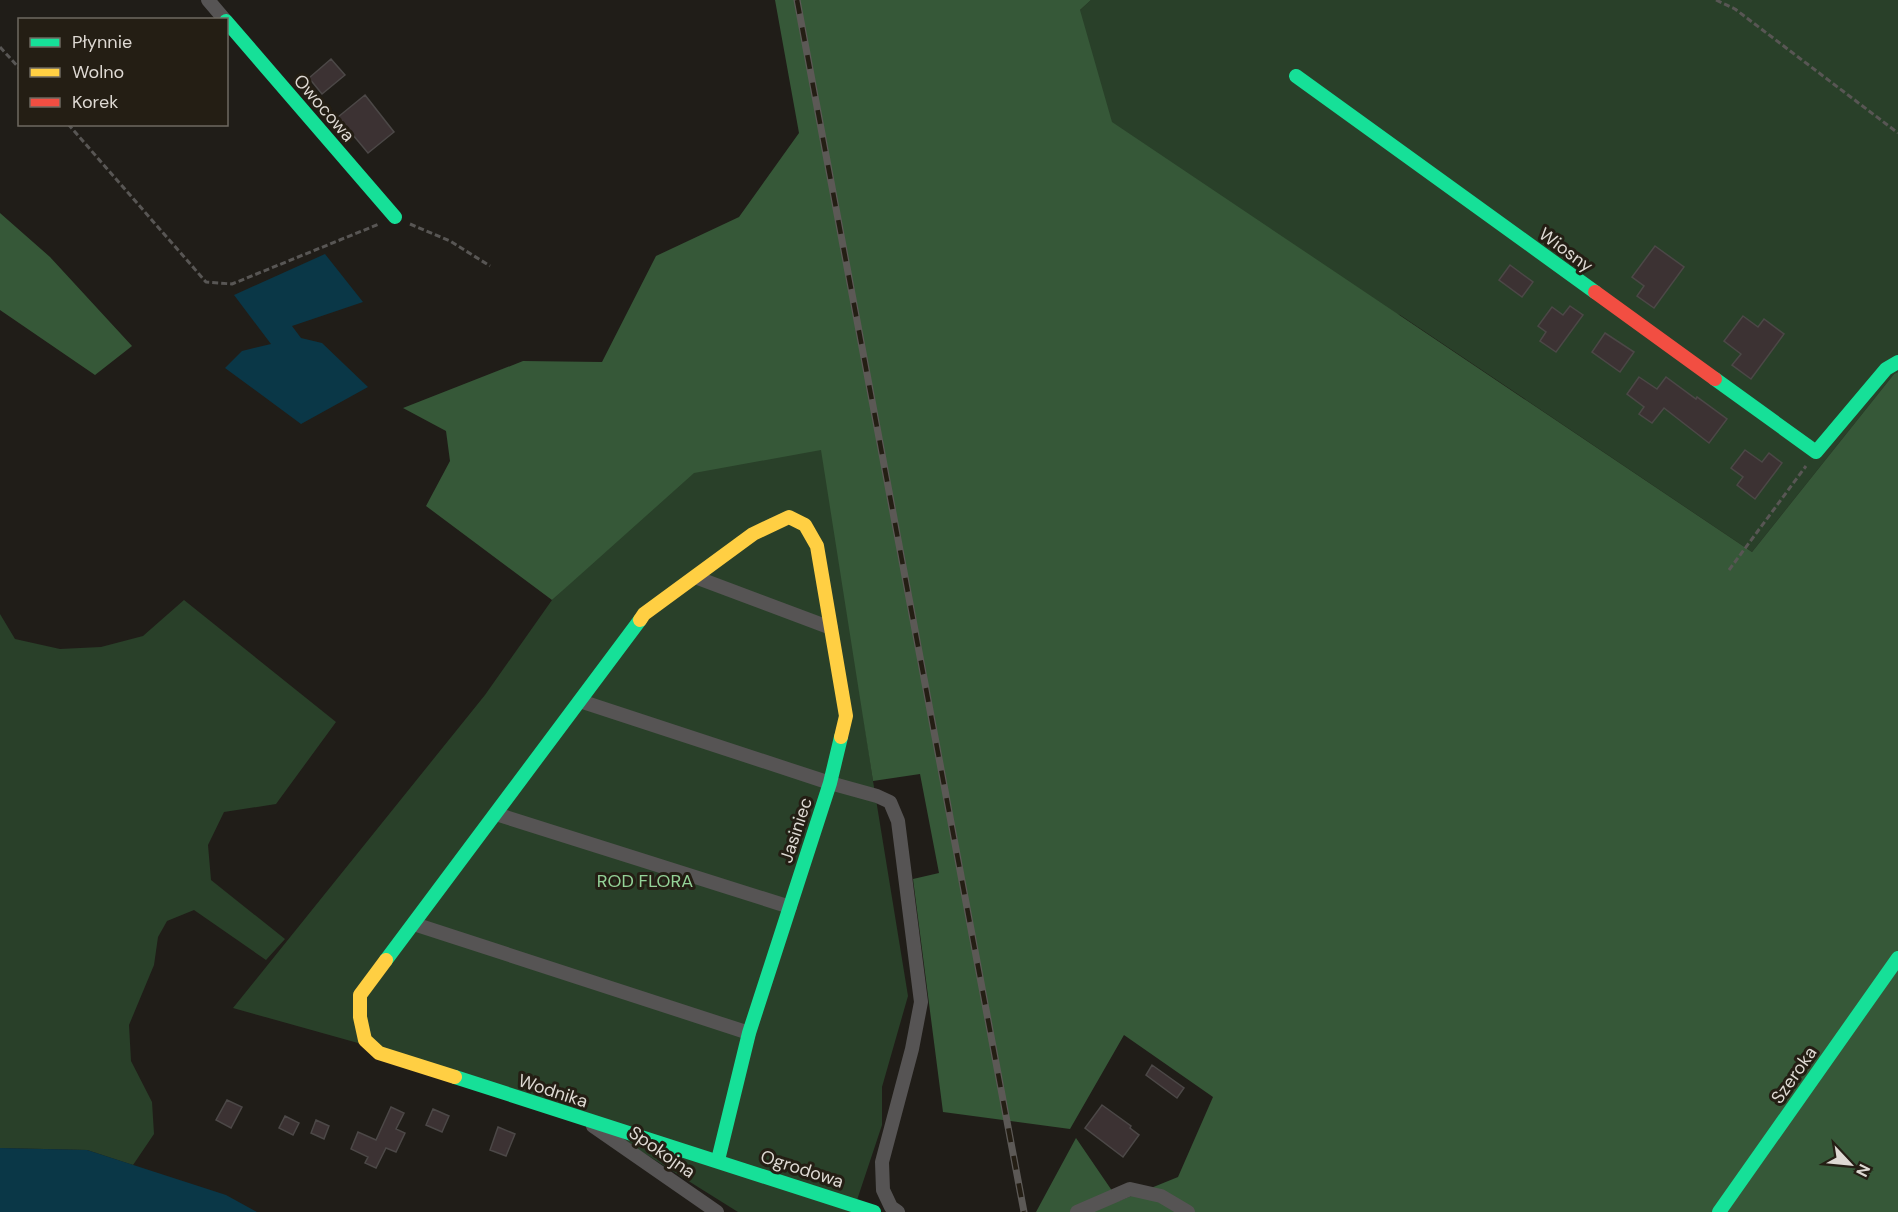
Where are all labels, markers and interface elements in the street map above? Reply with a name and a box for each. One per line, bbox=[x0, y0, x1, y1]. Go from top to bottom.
legend bbox=[18, 18, 228, 126]
text: Płynnie bbox=[72, 30, 132, 54]
text: Wolno bbox=[72, 60, 124, 84]
street label: Owocowa bbox=[288, 69, 360, 147]
text: Korek bbox=[72, 90, 118, 114]
street label: Wiosny bbox=[1534, 222, 1598, 278]
street label: Jasiniec bbox=[774, 794, 818, 866]
park label: ROD FLORA bbox=[597, 869, 693, 893]
street label: Szeroka bbox=[1766, 1042, 1822, 1108]
street label: Wodnika bbox=[515, 1068, 591, 1114]
street label: Spokojna bbox=[624, 1120, 700, 1184]
north arrow bbox=[1820, 1134, 1880, 1194]
street label: Ogrodowa bbox=[757, 1144, 847, 1194]
text: N bbox=[1851, 1161, 1875, 1180]

